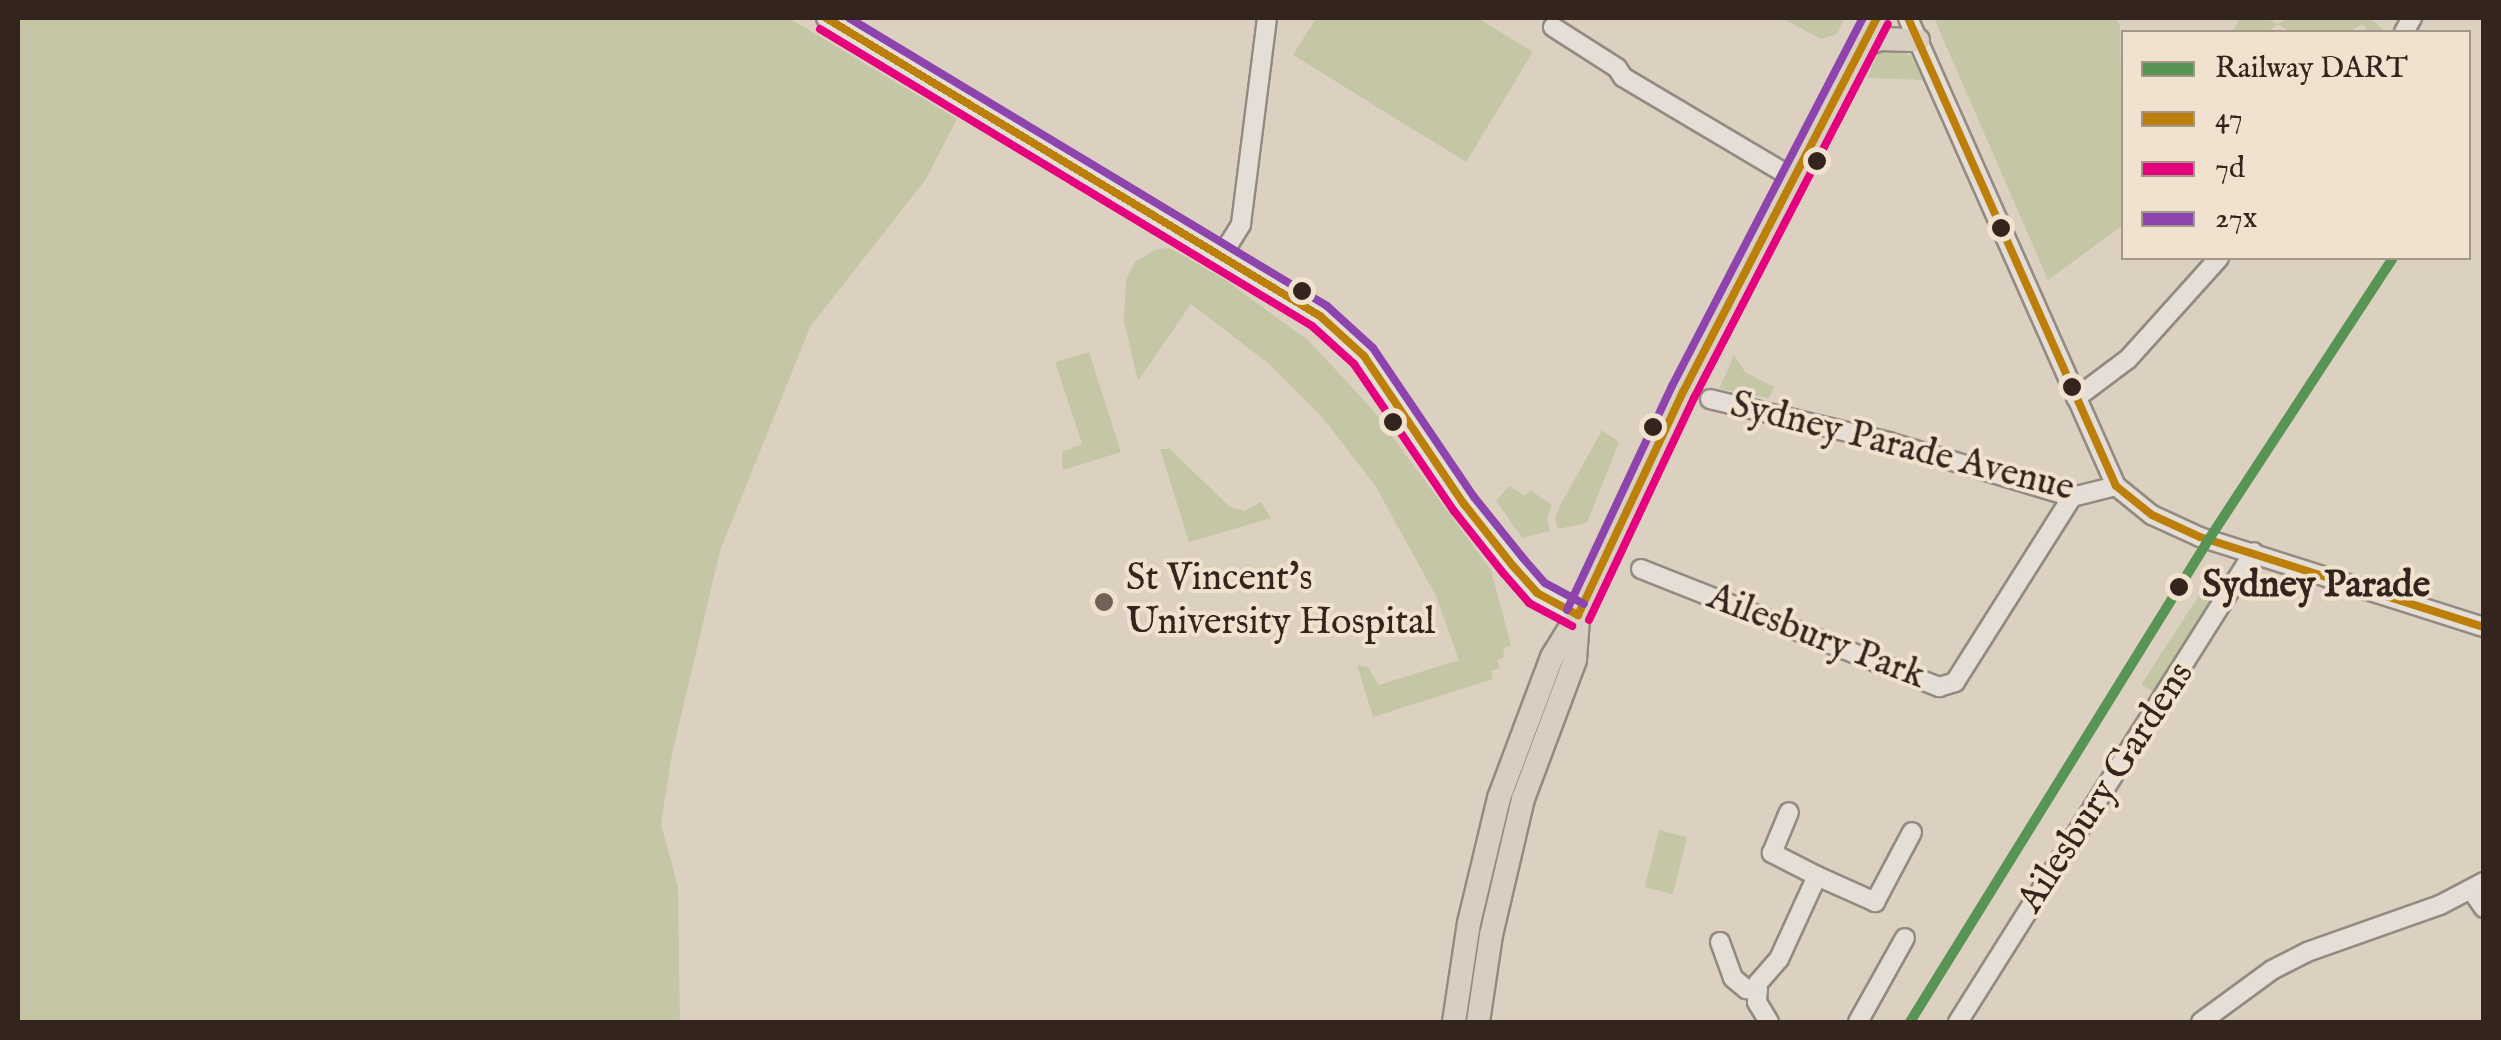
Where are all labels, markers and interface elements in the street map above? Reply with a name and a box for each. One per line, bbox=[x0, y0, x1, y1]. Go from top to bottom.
legend bbox=[2121, 30, 2471, 260]
text: Railway DART bbox=[2215, 50, 2408, 88]
text: 47 bbox=[2215, 100, 2243, 138]
text: 7d bbox=[2215, 150, 2245, 188]
unlabelled marker bbox=[1807, 151, 1827, 171]
text: 27x bbox=[2215, 200, 2257, 238]
unlabelled marker bbox=[1991, 218, 2011, 238]
unlabelled marker bbox=[1292, 281, 1312, 301]
unlabelled marker bbox=[2062, 377, 2082, 397]
street label: Sydney Parade Avenue bbox=[1725, 383, 2079, 513]
unlabelled marker bbox=[1383, 412, 1403, 432]
unlabelled marker bbox=[1643, 417, 1663, 437]
place label: St Vincent's University Hospital bbox=[1126, 557, 1435, 646]
place label: Sydney Parade bbox=[2202, 564, 2430, 610]
marker: Sydney Parade bbox=[2166, 574, 2192, 600]
street label: Ailesbury Park bbox=[1700, 576, 1932, 700]
marker: St Vincent's University Hospital bbox=[1091, 589, 1117, 615]
street label: Ailesbury Gardens bbox=[2009, 654, 2205, 922]

